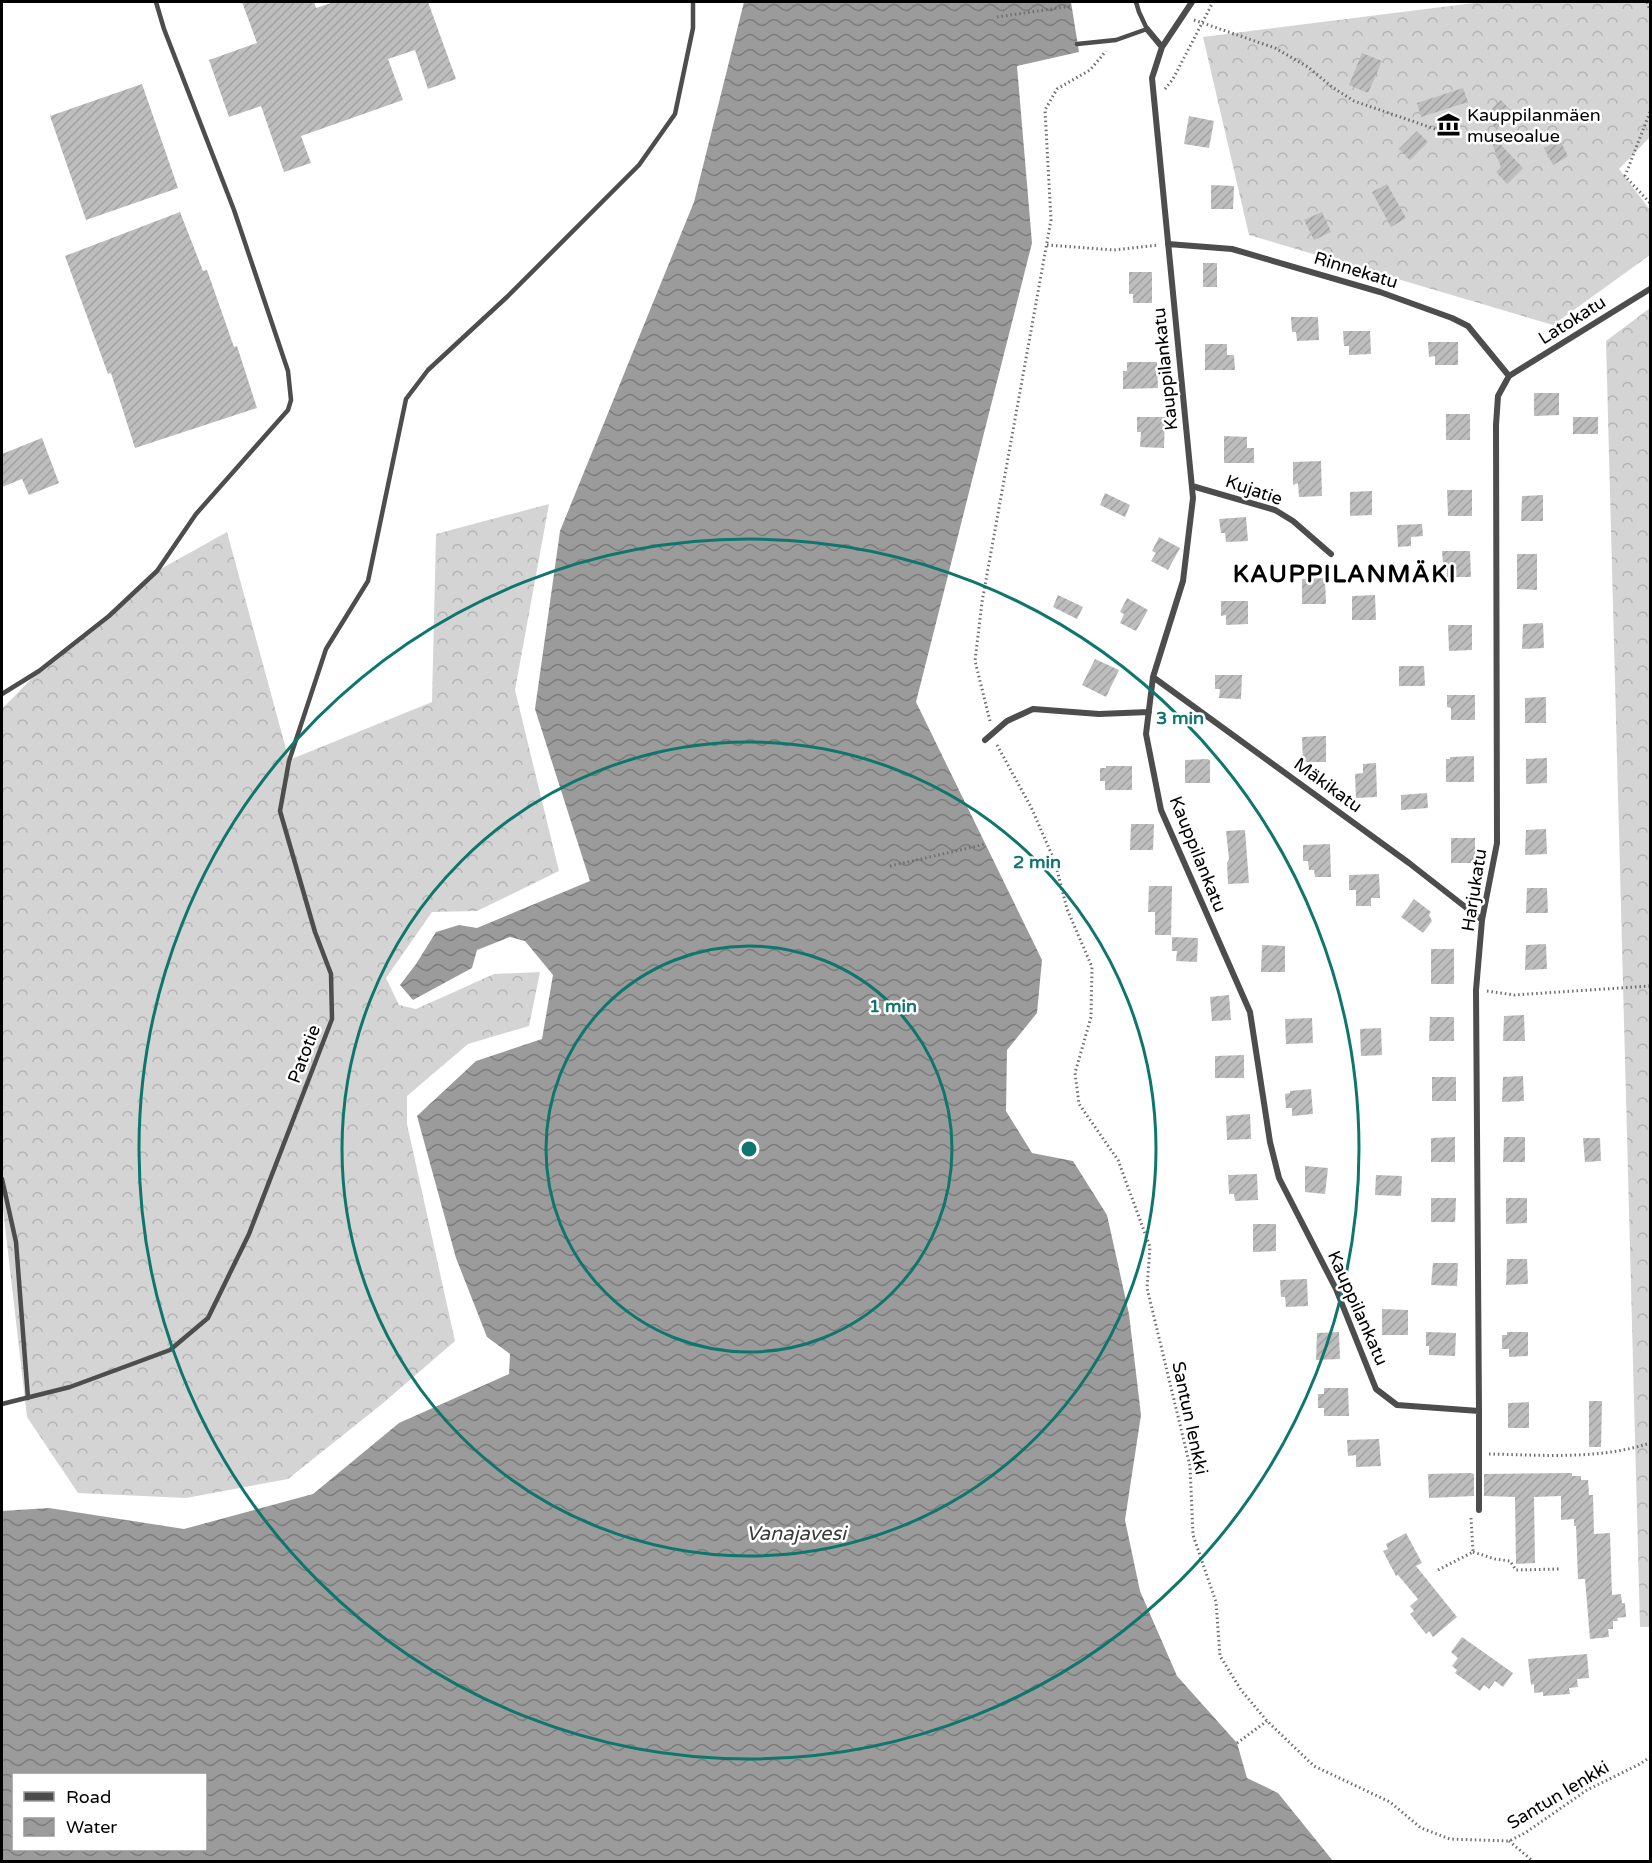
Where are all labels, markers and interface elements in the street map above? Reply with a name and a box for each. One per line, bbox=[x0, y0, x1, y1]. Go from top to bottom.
place label: Kauppilanmäen museoalue bbox=[1467, 104, 1601, 147]
museum icon: Kauppilanmäen museoalue bbox=[1436, 112, 1462, 138]
street label: Rinnekatu bbox=[1311, 247, 1401, 293]
street label: Latokatu bbox=[1534, 291, 1610, 349]
street label: Kauppilankatu bbox=[1148, 307, 1182, 431]
street label: Kujatie bbox=[1223, 470, 1285, 510]
district label: KAUPPILANMÄKI bbox=[1233, 560, 1457, 589]
text: 3 min bbox=[1156, 707, 1204, 729]
street label: Mäkikatu bbox=[1290, 753, 1366, 817]
street label: Kauppilankatu bbox=[1165, 793, 1231, 915]
street label: Harjukatu bbox=[1457, 847, 1491, 933]
text: 2 min bbox=[1013, 851, 1061, 873]
text: 1 min bbox=[869, 995, 917, 1017]
street label: Patotie bbox=[283, 1022, 325, 1086]
centre of rings bbox=[739, 1139, 759, 1159]
street label: Kauppilankatu bbox=[1323, 1247, 1393, 1369]
street label: Santun lenkki bbox=[1167, 1359, 1213, 1477]
water label: Vanajavesi bbox=[746, 1522, 849, 1546]
street label: Santun lenkki bbox=[1503, 1756, 1613, 1834]
legend bbox=[12, 1773, 207, 1851]
text: Road bbox=[66, 1786, 111, 1808]
text: Water bbox=[66, 1816, 117, 1838]

